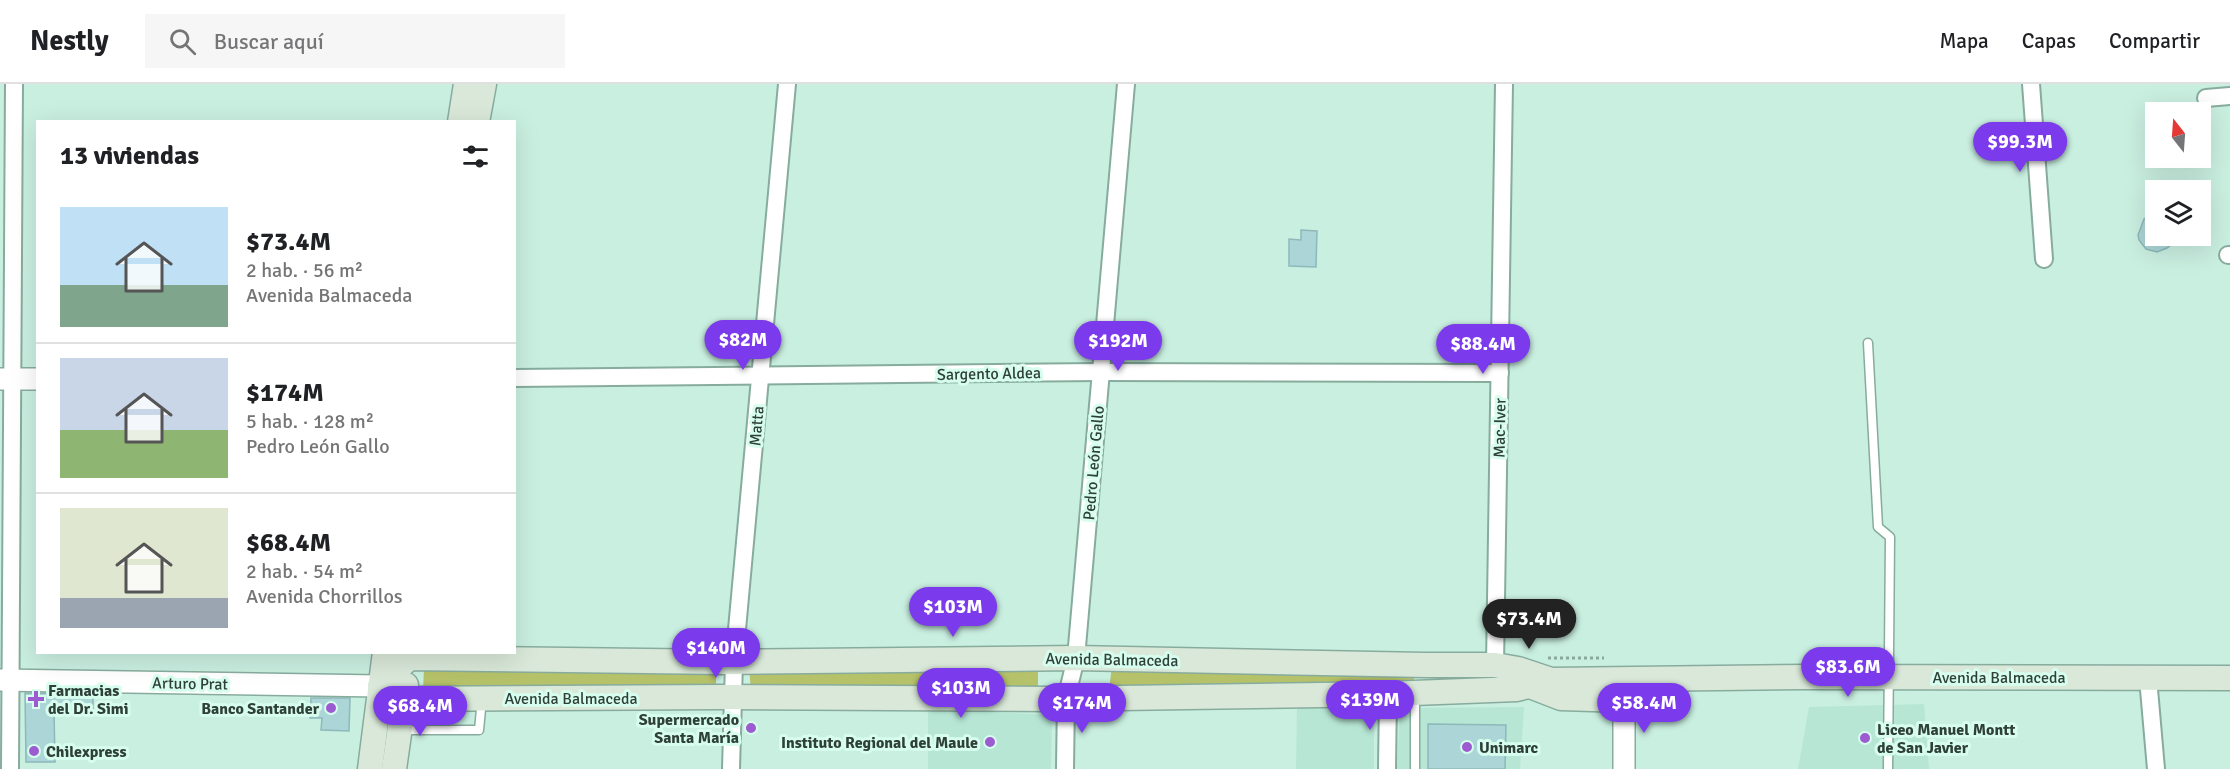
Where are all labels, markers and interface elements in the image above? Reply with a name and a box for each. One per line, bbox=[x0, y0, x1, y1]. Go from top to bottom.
search box bbox=[145, 14, 565, 68]
text: Nestly bbox=[30, 24, 109, 58]
icon: search bbox=[166, 25, 199, 58]
text: Buscar aquí bbox=[214, 28, 324, 55]
text: Mapa bbox=[1939, 28, 1989, 54]
text: Capas bbox=[2022, 28, 2076, 54]
text: Compartir bbox=[2109, 28, 2200, 54]
north arrow bbox=[2145, 102, 2211, 168]
map controls bbox=[2145, 102, 2211, 246]
pin: $99.3M bbox=[1971, 122, 2069, 173]
text: $99.3M bbox=[1987, 129, 2053, 154]
text: 13 viviendas bbox=[60, 140, 199, 172]
icon: filters bbox=[459, 140, 492, 173]
button: layers bbox=[2145, 180, 2211, 246]
text: $73.4M bbox=[246, 226, 331, 258]
icon: home bbox=[108, 231, 180, 303]
text: 2 hab. · 56 m² bbox=[246, 258, 363, 283]
text: Avenida Balmaceda bbox=[246, 283, 412, 308]
pin: $82M bbox=[707, 320, 779, 371]
pin: $192M bbox=[1076, 321, 1160, 372]
pin: $88.4M bbox=[1434, 324, 1532, 375]
text: $82M bbox=[718, 327, 768, 352]
text: $192M bbox=[1088, 328, 1148, 353]
text: $88.4M bbox=[1450, 331, 1516, 356]
street label: Sargento Aldea bbox=[937, 363, 1041, 385]
text: $174M bbox=[246, 377, 324, 409]
icon: home bbox=[108, 382, 180, 454]
street label: Mac-Iver bbox=[1489, 398, 1511, 458]
street label: Matta bbox=[745, 405, 769, 447]
street label: Pedro León Gallo bbox=[1079, 405, 1109, 521]
text: 5 hab. · 128 m² bbox=[246, 409, 374, 434]
text: Pedro León Gallo bbox=[246, 434, 390, 459]
text: $68.4M bbox=[246, 527, 331, 559]
icon: home bbox=[108, 532, 180, 604]
text: 2 hab. · 54 m² bbox=[246, 559, 363, 584]
text: Avenida Chorrillos bbox=[246, 584, 403, 609]
pin: $103M bbox=[911, 587, 995, 638]
text: $103M bbox=[923, 594, 983, 619]
pin: $73.4M bbox=[1480, 599, 1578, 650]
text: $73.4M bbox=[1496, 606, 1562, 631]
pin: $140M bbox=[674, 628, 758, 679]
text: $140M bbox=[686, 635, 746, 660]
pin: $83.6M bbox=[1799, 647, 1897, 698]
street label: Avenida Balmaceda bbox=[1045, 649, 1179, 671]
text: $83.6M bbox=[1815, 654, 1881, 679]
pin: $103M bbox=[919, 668, 1003, 719]
street label: Avenida Balmaceda bbox=[1932, 668, 2066, 688]
street label: Arturo Prat bbox=[152, 673, 229, 695]
text: $103M bbox=[931, 675, 991, 700]
pin: $139M bbox=[1328, 680, 1412, 731]
place label: Farmacias del Dr. Simi bbox=[48, 681, 129, 719]
pin: $174M bbox=[1040, 683, 1124, 734]
pin: $58.4M bbox=[1595, 683, 1693, 734]
pin: $68.4M bbox=[371, 686, 469, 737]
text: $139M bbox=[1340, 687, 1400, 712]
street label: Avenida Balmaceda bbox=[504, 689, 638, 709]
text: $174M bbox=[1052, 690, 1112, 715]
text: $58.4M bbox=[1611, 690, 1677, 715]
marker: Farmacias del Dr. Simi bbox=[29, 692, 43, 706]
text: $68.4M bbox=[387, 693, 453, 718]
place label: Banco Santander bbox=[201, 699, 320, 719]
marker: Banco Santander bbox=[324, 701, 338, 715]
place label: Supermercado Santa María bbox=[639, 710, 739, 748]
place label: Liceo Manuel Montt de San Javier bbox=[1877, 720, 2015, 758]
marker: Supermercado Santa María bbox=[744, 721, 758, 735]
marker: Liceo Manuel Montt de San Javier bbox=[1858, 731, 1872, 745]
place label: Instituto Regional del Maule bbox=[781, 733, 978, 753]
marker: Instituto Regional del Maule bbox=[983, 735, 997, 749]
place label: Unimarc bbox=[1479, 738, 1539, 758]
marker: Unimarc bbox=[1460, 740, 1474, 754]
place label: Chilexpress bbox=[46, 742, 127, 762]
marker: Chilexpress bbox=[27, 744, 41, 758]

